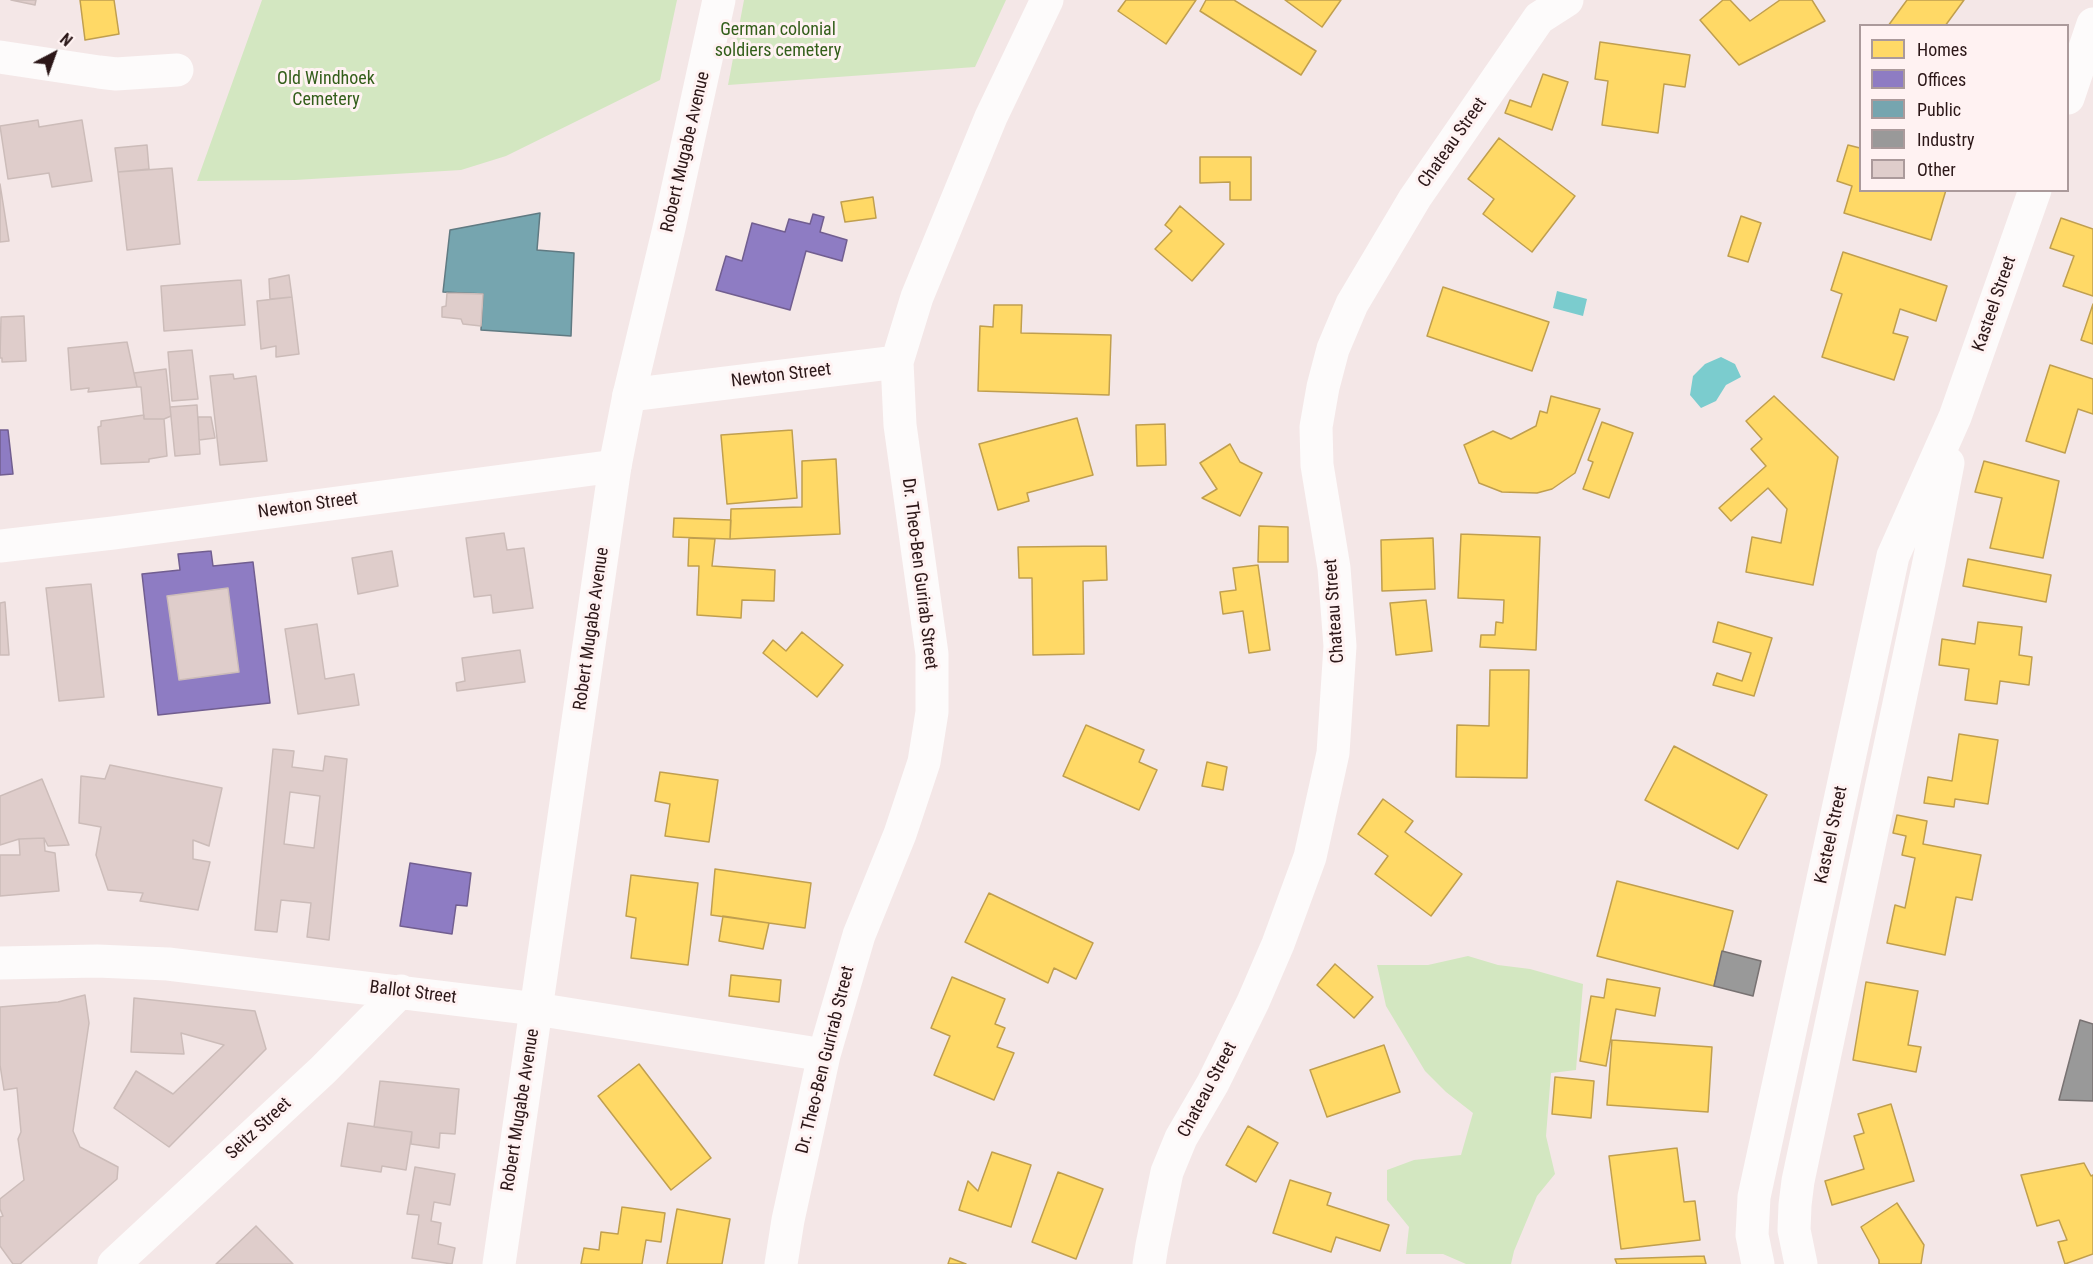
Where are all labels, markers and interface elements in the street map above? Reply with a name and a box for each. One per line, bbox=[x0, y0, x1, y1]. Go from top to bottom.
park label: German colonial soldiers cemetery bbox=[715, 19, 841, 62]
north arrow bbox=[24, 24, 84, 84]
legend bbox=[1859, 24, 2069, 192]
text: N bbox=[56, 30, 76, 50]
text: Homes bbox=[1917, 39, 1967, 60]
park label: Old Windhoek Cemetery bbox=[277, 68, 375, 110]
text: Offices bbox=[1917, 69, 1966, 90]
street label: Robert Mugabe Avenue bbox=[657, 70, 715, 234]
street label: Chateau Street bbox=[1414, 94, 1492, 192]
text: Public bbox=[1917, 99, 1961, 120]
text: Industry bbox=[1917, 129, 1975, 150]
text: Other bbox=[1917, 159, 1956, 180]
street label: Kasteel Street bbox=[1969, 254, 2021, 354]
street label: Newton Street bbox=[730, 359, 832, 393]
street label: Dr. Theo-Ben Gurirab Street bbox=[897, 477, 941, 671]
street label: Newton Street bbox=[257, 488, 359, 524]
street label: Robert Mugabe Avenue bbox=[570, 546, 614, 712]
street label: Chateau Street bbox=[1321, 558, 1349, 664]
street label: Kasteel Street bbox=[1811, 784, 1853, 886]
street label: Dr. Theo-Ben Gurirab Street bbox=[792, 964, 860, 1156]
street label: Ballot Street bbox=[368, 977, 458, 1009]
street label: Robert Mugabe Avenue bbox=[497, 1027, 545, 1193]
street label: Chateau Street bbox=[1174, 1039, 1242, 1141]
street label: Seitz Street bbox=[222, 1093, 296, 1165]

